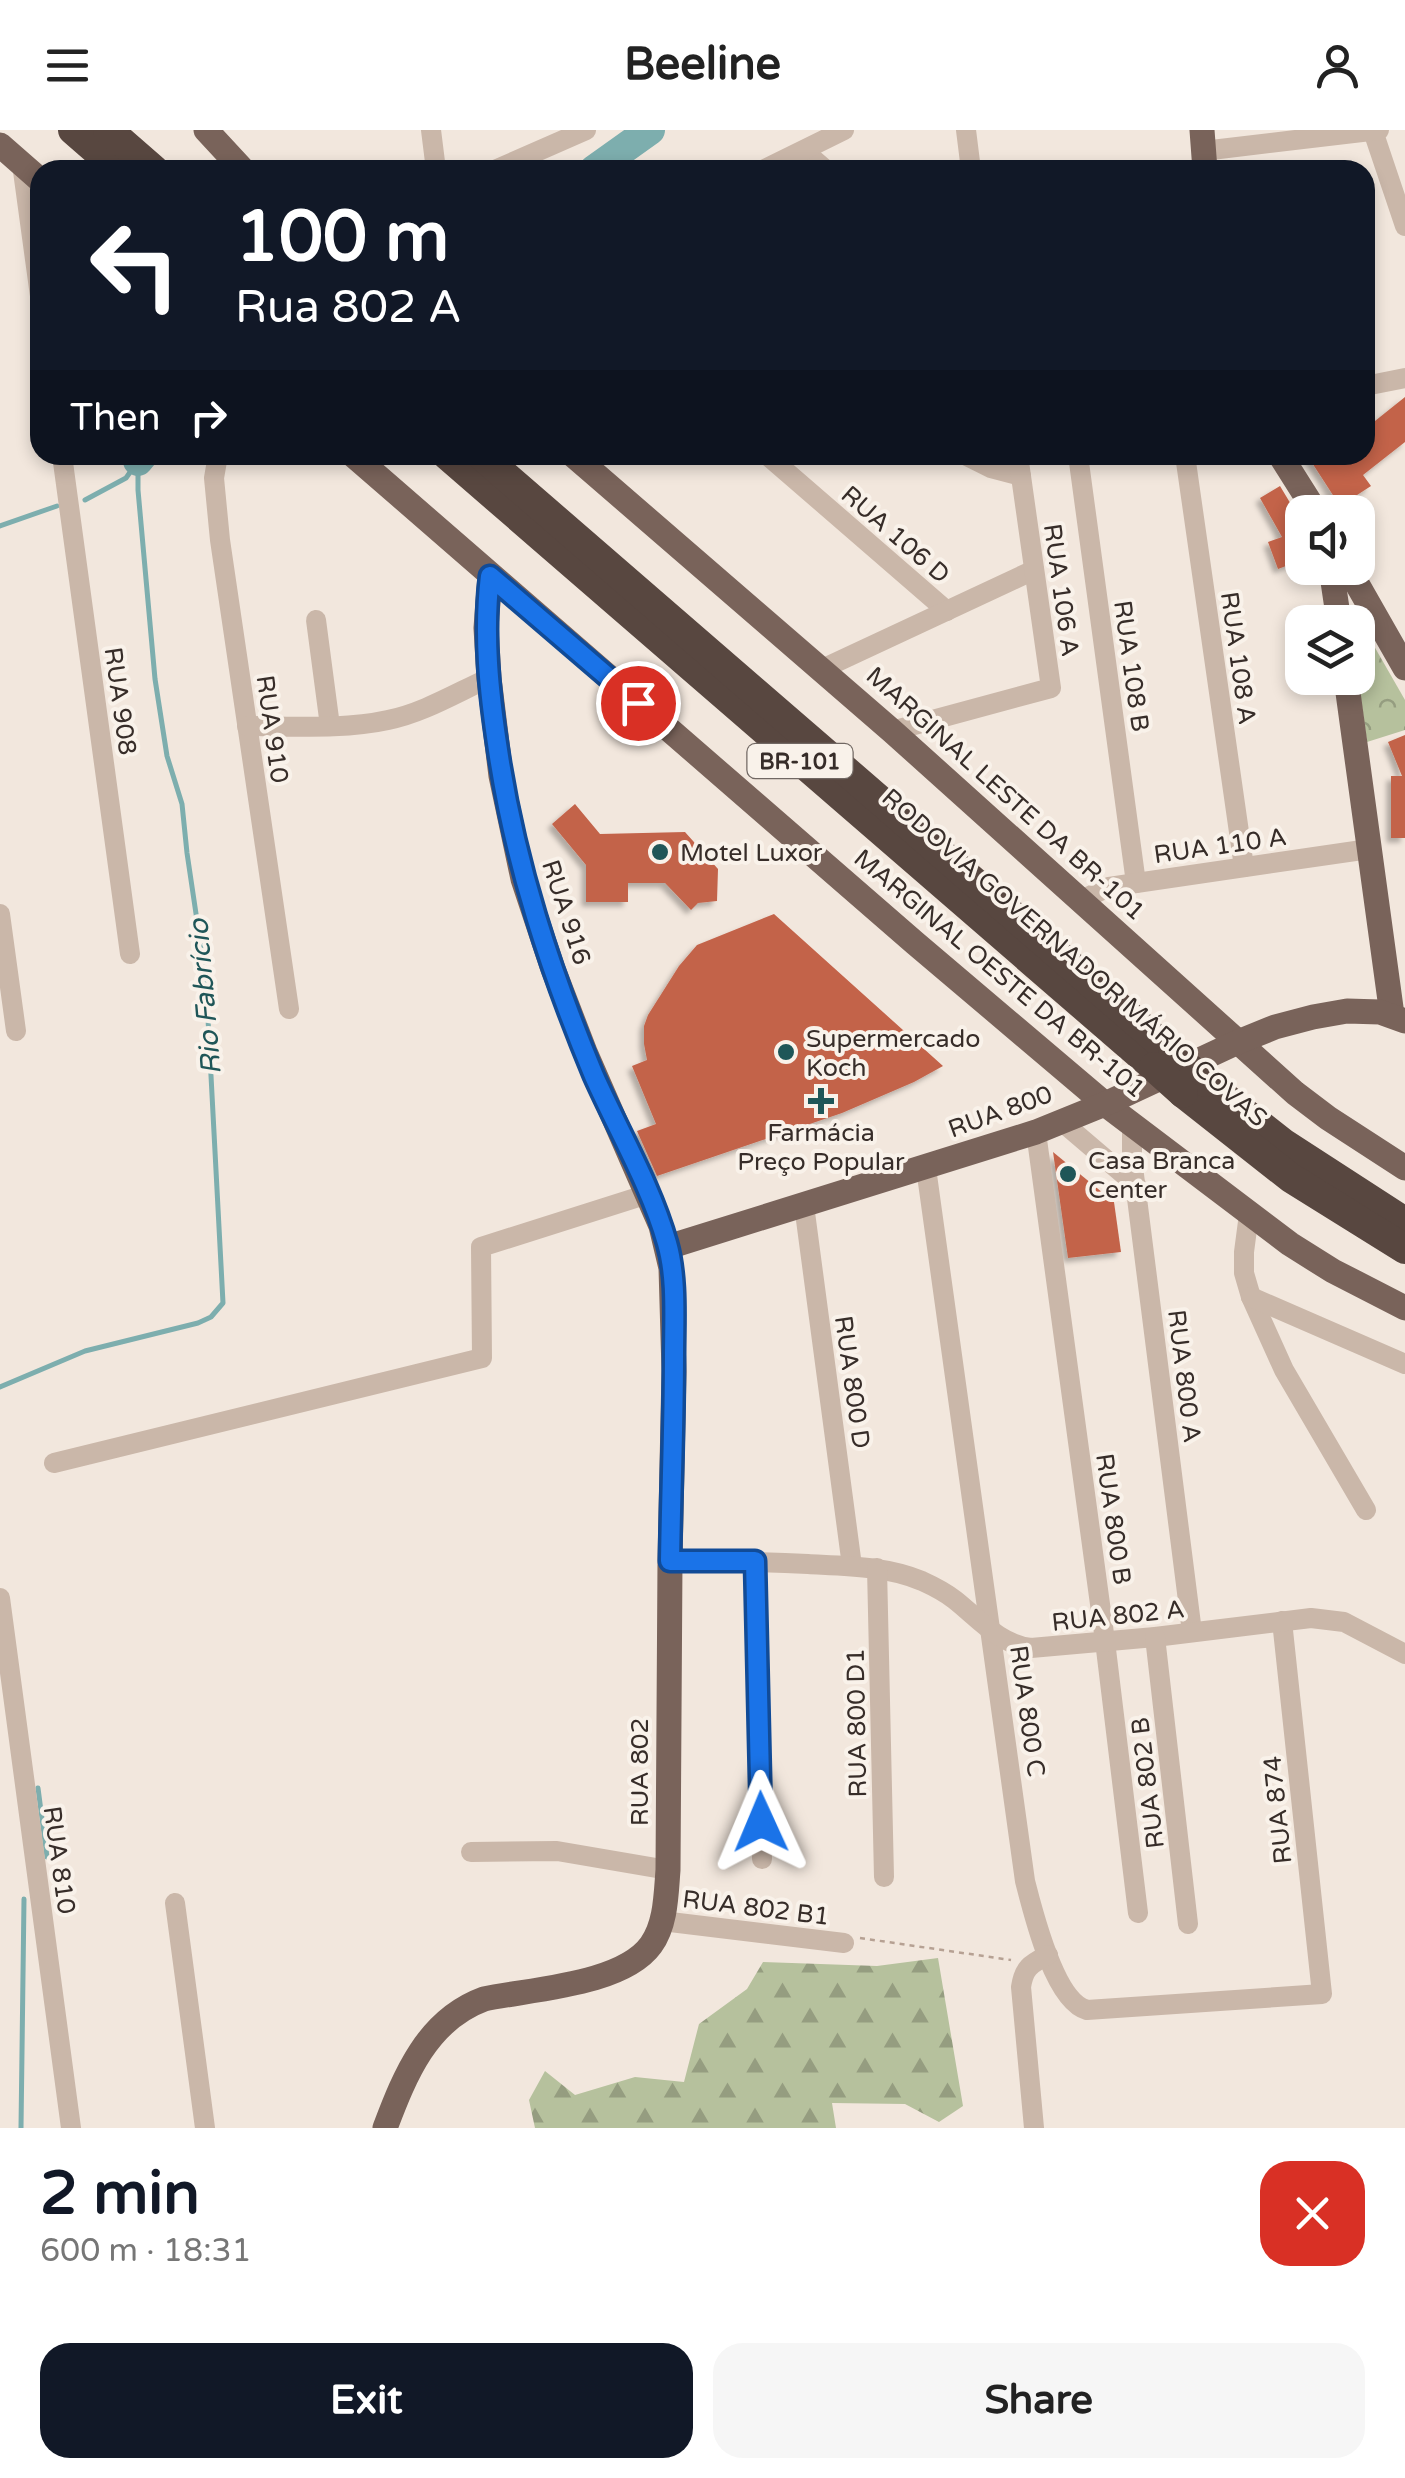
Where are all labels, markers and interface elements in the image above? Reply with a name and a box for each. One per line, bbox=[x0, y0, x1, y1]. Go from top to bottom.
icon: menu bbox=[40, 38, 95, 93]
text: Beeline bbox=[624, 38, 781, 92]
icon: person bbox=[1310, 38, 1365, 93]
text: 100 m bbox=[235, 196, 449, 280]
icon: left bbox=[70, 200, 200, 330]
text: Rua 802 A bbox=[235, 281, 462, 335]
icon: right bbox=[181, 390, 236, 445]
text: Then bbox=[70, 395, 161, 441]
street label: RUA 106 D bbox=[835, 480, 956, 590]
map controls bbox=[1285, 495, 1375, 695]
button: sound bbox=[1285, 495, 1375, 585]
street label: RUA 106 A bbox=[1037, 522, 1085, 658]
street label: RUA 108 A bbox=[1214, 590, 1262, 726]
street label: RUA 108 B bbox=[1107, 599, 1155, 734]
button: layers bbox=[1285, 605, 1375, 695]
street label: RUA 908 bbox=[98, 645, 142, 757]
pin bbox=[596, 661, 681, 746]
street label: MARGINAL LESTE DA BR-101 bbox=[860, 661, 1151, 927]
street label: RUA 910 bbox=[250, 673, 294, 785]
icon: arrive bbox=[611, 676, 666, 731]
road number: BR-101 bbox=[748, 744, 852, 778]
street label: RODOVIA GOVERNADOR MÁRIO COVAS bbox=[876, 782, 1273, 1133]
street label: RUA 110 A bbox=[1152, 822, 1288, 870]
place label: Motel Luxor bbox=[680, 838, 823, 868]
marker: Motel Luxor bbox=[649, 841, 671, 863]
street label: MARGINAL OESTE DA BR-101 bbox=[848, 843, 1151, 1104]
street label: RUA 916 bbox=[535, 856, 597, 969]
water label: Rio Fabrício bbox=[181, 916, 229, 1076]
place label: Supermercado Koch bbox=[806, 1024, 981, 1083]
marker: Supermercado Koch bbox=[775, 1041, 797, 1063]
street label: RUA 800 bbox=[944, 1079, 1056, 1145]
marker: Farmácia Preço Popular bbox=[810, 1090, 832, 1112]
place label: Farmácia Preço Popular bbox=[737, 1118, 905, 1177]
place label: Casa Branca Center bbox=[1088, 1146, 1235, 1205]
marker: Casa Branca Center bbox=[1057, 1163, 1079, 1185]
street label: RUA 800 A bbox=[1161, 1308, 1207, 1444]
street label: RUA 800 D bbox=[828, 1314, 876, 1450]
street label: RUA 800 B bbox=[1089, 1452, 1137, 1587]
street label: RUA 802 A bbox=[1050, 1594, 1186, 1638]
street label: RUA 800 C bbox=[1003, 1644, 1051, 1779]
street label: RUA 800 D1 bbox=[841, 1648, 873, 1798]
street label: RUA 802 B bbox=[1125, 1715, 1171, 1850]
street label: RUA 802 bbox=[625, 1718, 655, 1826]
street label: RUA 874 bbox=[1257, 1754, 1299, 1865]
position arrow bbox=[709, 1770, 813, 1874]
street label: RUA 810 bbox=[37, 1804, 81, 1916]
street label: RUA 802 B1 bbox=[681, 1884, 831, 1932]
text: 2 min bbox=[40, 2158, 200, 2230]
button: close bbox=[1260, 2161, 1365, 2266]
text: 600 m · 18:31 bbox=[40, 2232, 252, 2270]
button: Exit bbox=[40, 2343, 693, 2458]
button: Share bbox=[713, 2343, 1365, 2458]

